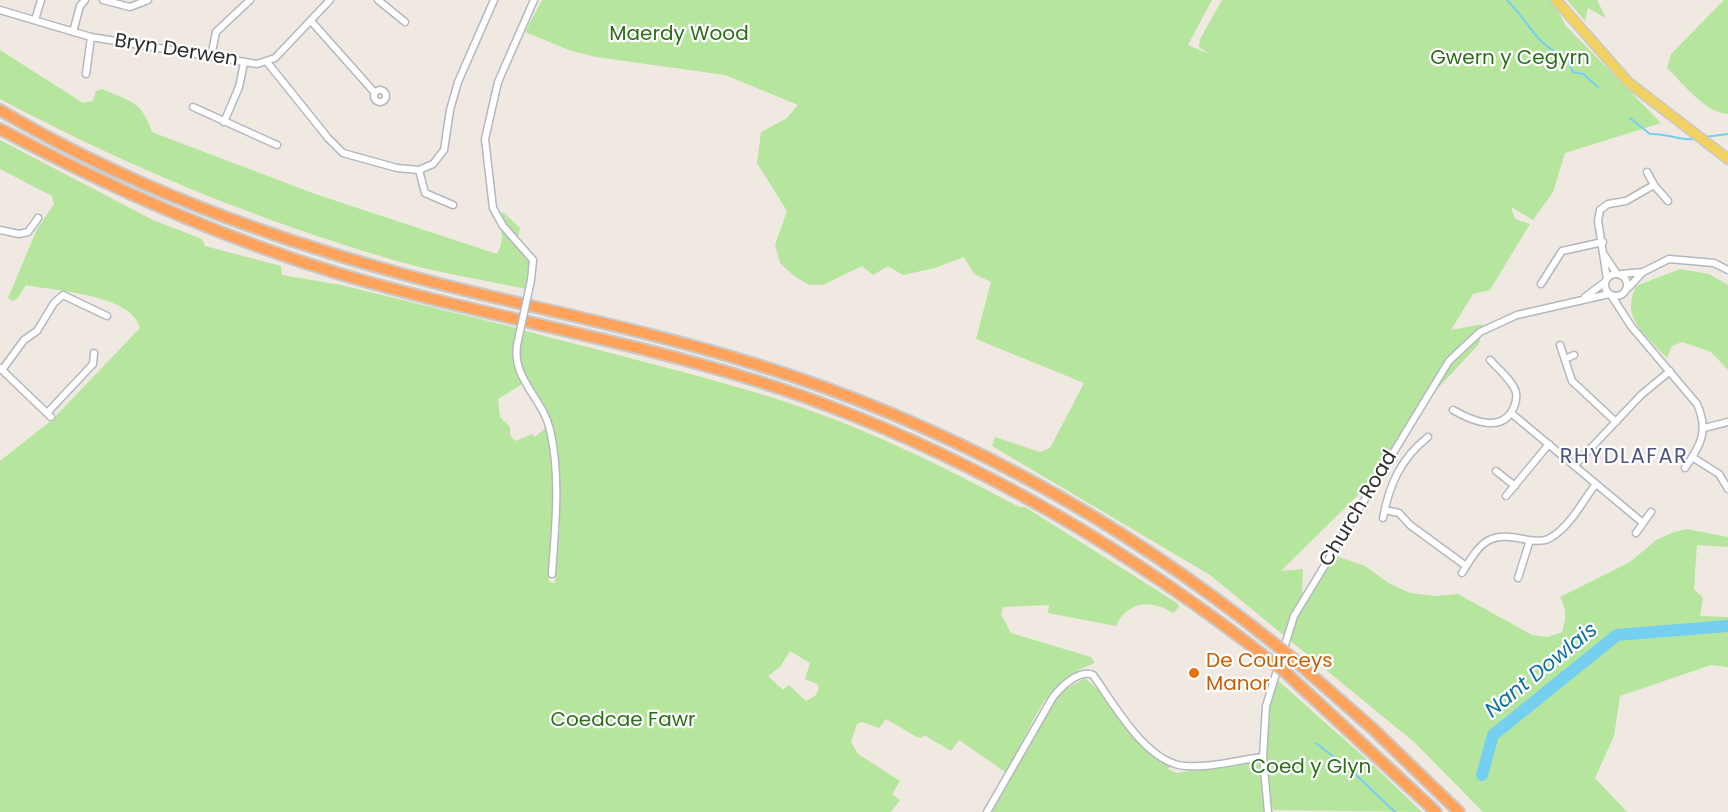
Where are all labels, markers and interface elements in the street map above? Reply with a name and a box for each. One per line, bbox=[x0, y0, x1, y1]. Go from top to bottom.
park label: Maerdy Wood bbox=[609, 23, 749, 47]
street label: Bryn Derwen bbox=[113, 29, 239, 73]
park label: Gwern y Cegyrn bbox=[1430, 47, 1590, 71]
district label: RHYDLAFAR bbox=[1560, 445, 1688, 471]
street label: Church Road bbox=[1315, 447, 1403, 571]
water label: Nant Dowlais bbox=[1481, 618, 1603, 724]
place label: De Courceys Manor bbox=[1206, 650, 1333, 697]
marker: De Courceys Manor bbox=[1187, 666, 1201, 680]
park label: Coedcae Fawr bbox=[550, 709, 696, 733]
park label: Coed y Glyn bbox=[1251, 756, 1371, 780]

